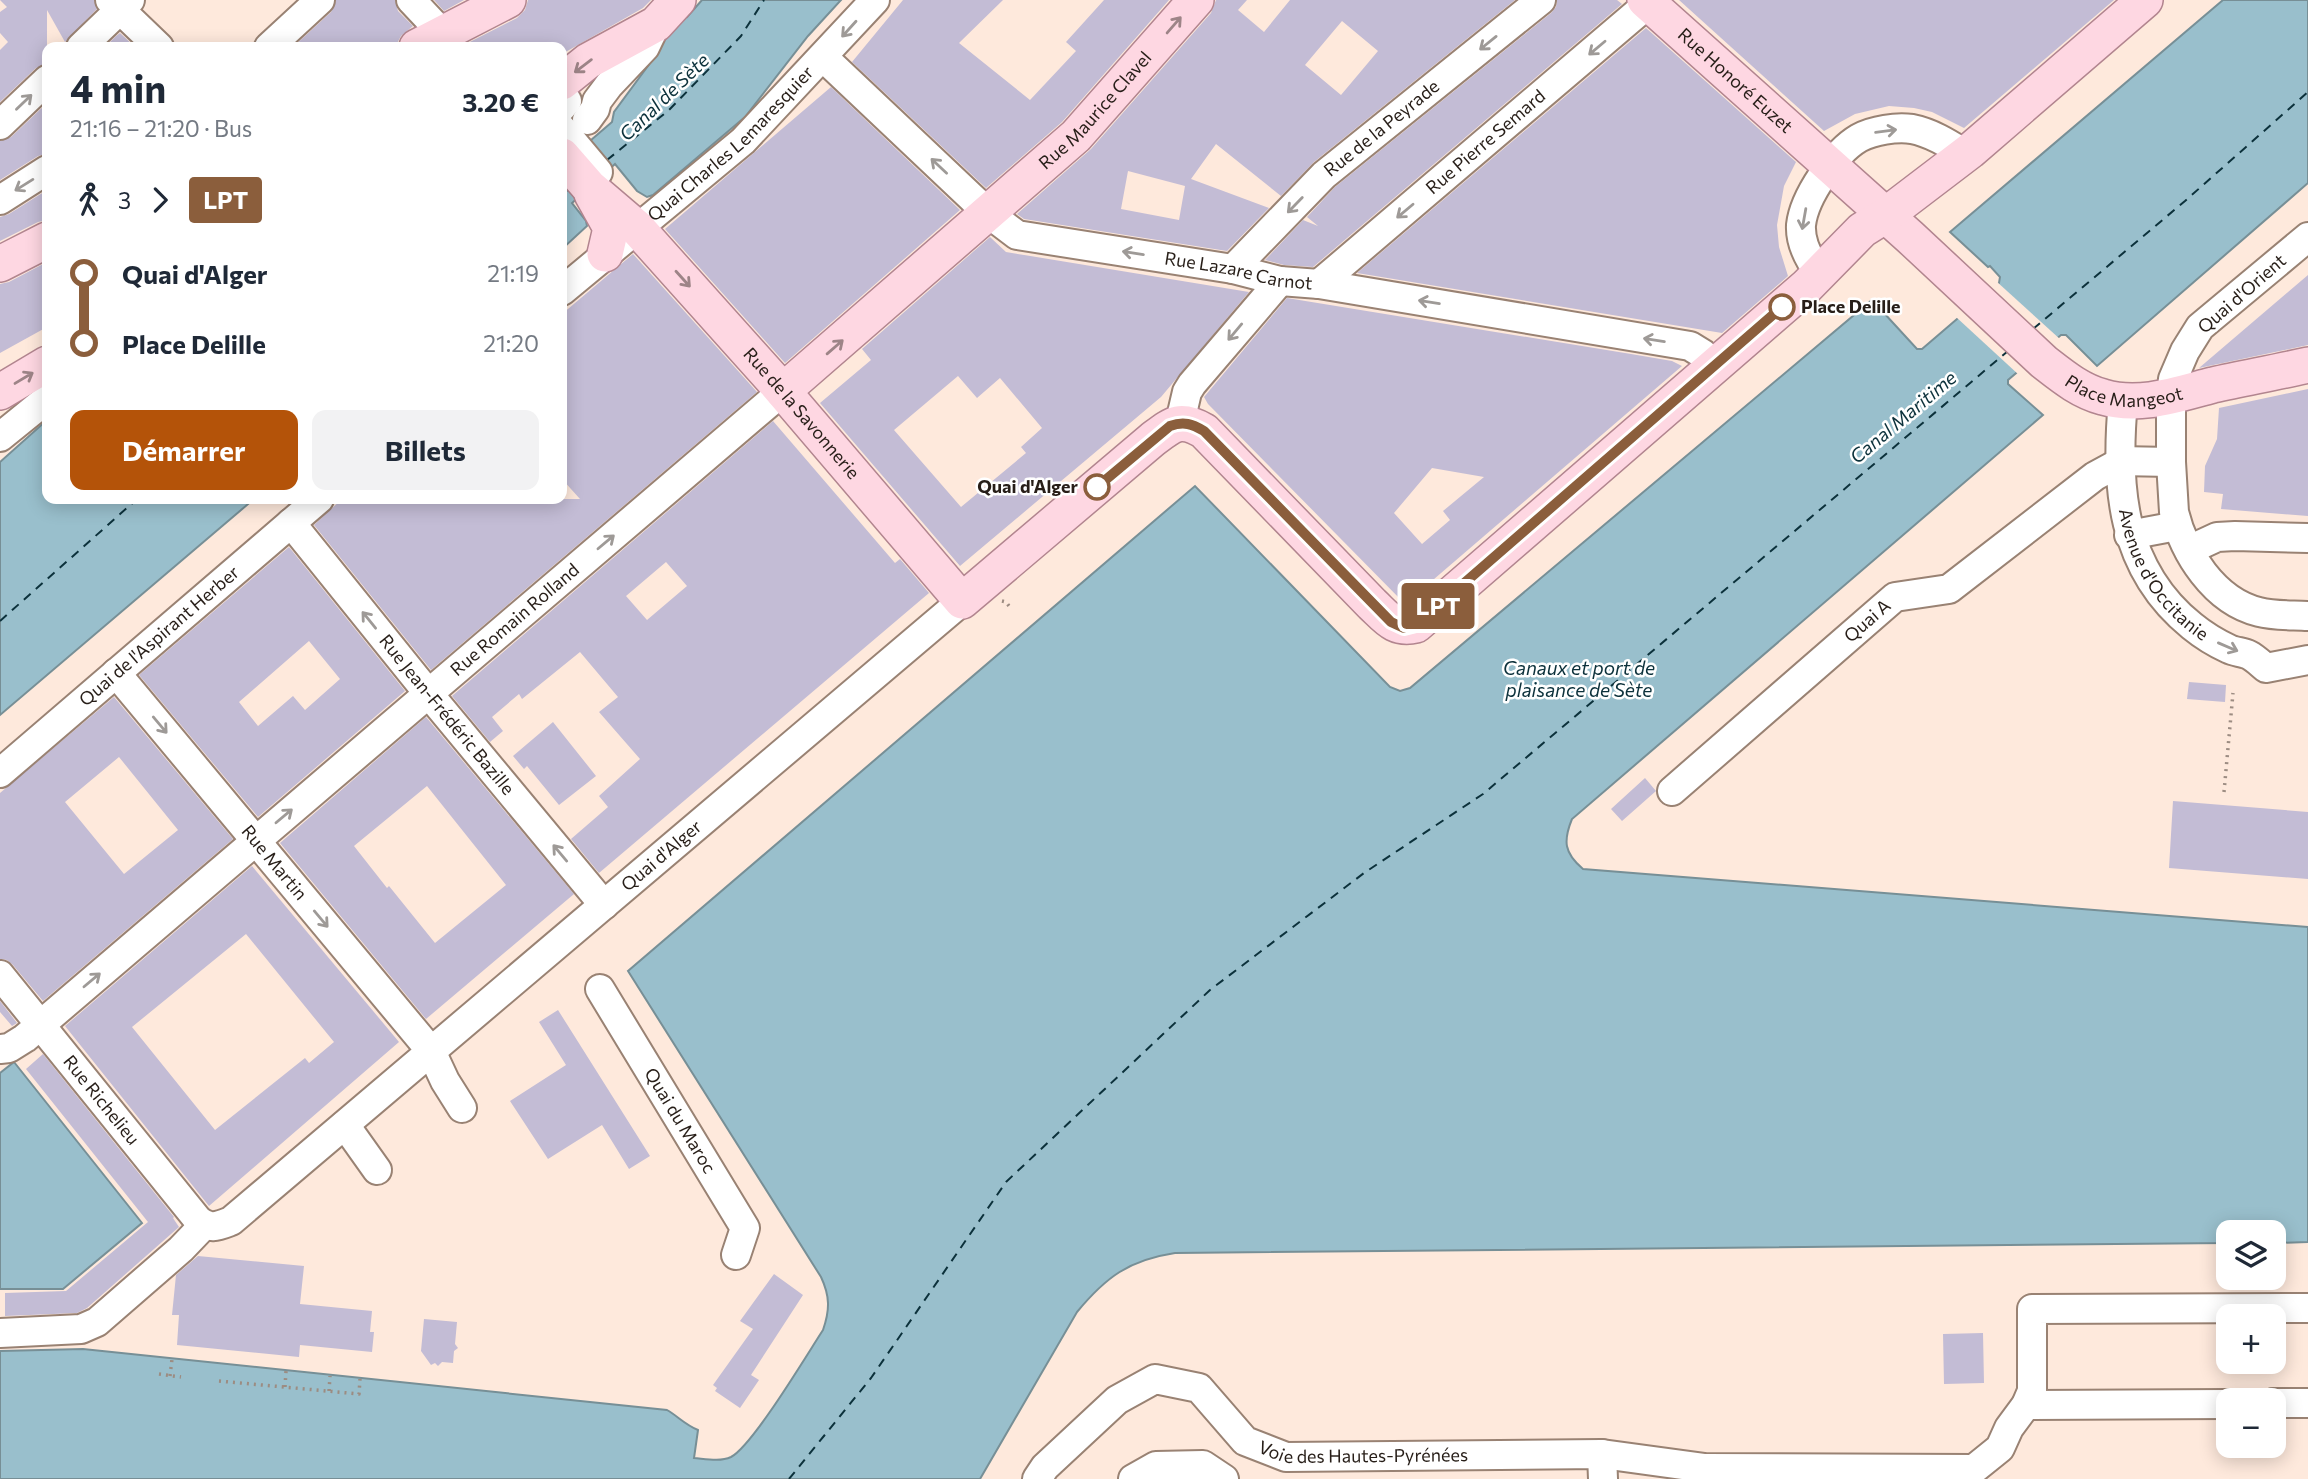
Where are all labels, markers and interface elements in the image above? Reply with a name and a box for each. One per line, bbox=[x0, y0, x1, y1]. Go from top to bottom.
one-way arrow bbox=[1166, 17, 1182, 35]
one-way arrow bbox=[841, 20, 858, 37]
street label: Rue Honoré Euzet bbox=[1674, 23, 1798, 137]
one-way arrow bbox=[1480, 35, 1498, 51]
one-way arrow bbox=[1588, 40, 1606, 55]
street label: Rue Maurice Clavel bbox=[1034, 47, 1155, 173]
water label: Canal de Sète bbox=[614, 48, 713, 145]
one-way arrow bbox=[574, 59, 593, 73]
street label: Quai Charles Lemaresquier bbox=[643, 61, 818, 226]
text: 4 min bbox=[70, 64, 166, 111]
street label: Rue de la Peyrade bbox=[1319, 75, 1443, 181]
street label: Rue Pierre Semard bbox=[1421, 84, 1549, 198]
text: 3.20 € bbox=[462, 86, 539, 117]
one-way arrow bbox=[15, 94, 32, 111]
text: 21:16 – 21:20 · Bus bbox=[70, 114, 252, 142]
one-way arrow bbox=[1874, 124, 1897, 137]
one-way arrow bbox=[930, 158, 948, 174]
one-way arrow bbox=[14, 178, 34, 192]
icon: walk bbox=[70, 181, 108, 219]
icon: forward bbox=[141, 181, 179, 219]
text: LPT bbox=[203, 185, 248, 214]
text: 3 bbox=[118, 186, 131, 214]
one-way arrow bbox=[1287, 196, 1304, 213]
one-way arrow bbox=[1396, 203, 1414, 219]
one-way arrow bbox=[1797, 207, 1810, 230]
one-way arrow bbox=[1122, 246, 1145, 259]
street label: Rue Lazare Carnot bbox=[1163, 246, 1313, 293]
street label: Quai d'Orient bbox=[2193, 249, 2290, 338]
text: Quai d'Alger bbox=[122, 258, 268, 289]
text: 21:19 bbox=[487, 259, 539, 287]
one-way arrow bbox=[674, 270, 691, 287]
marker: Place Delille bbox=[1769, 294, 1795, 320]
one-way arrow bbox=[1418, 295, 1441, 308]
place label: Place Delille bbox=[1801, 295, 1901, 317]
one-way arrow bbox=[1228, 323, 1243, 341]
text: Place Delille bbox=[122, 328, 266, 359]
text: 21:20 bbox=[483, 329, 539, 357]
one-way arrow bbox=[1643, 333, 1666, 346]
one-way arrow bbox=[825, 339, 843, 355]
street label: Rue de la Savonnerie bbox=[739, 342, 865, 483]
water label: Canal Maritime bbox=[1845, 365, 1961, 468]
street label: Place Mangeot bbox=[2061, 369, 2185, 411]
one-way arrow bbox=[13, 371, 33, 385]
button: Démarrer bbox=[70, 410, 298, 490]
button: Billets bbox=[312, 410, 539, 490]
marker: Quai d'Alger bbox=[1084, 474, 1110, 500]
place label: Quai d'Alger bbox=[977, 475, 1079, 497]
street label: Avenue d'Occitanie bbox=[2115, 506, 2213, 645]
one-way arrow bbox=[597, 534, 615, 550]
street label: Rue Romain Rolland bbox=[445, 558, 583, 680]
street label: Quai de l'Aspirant Herber bbox=[74, 561, 243, 710]
line badge: LPT bbox=[1398, 583, 1478, 629]
text: LPT bbox=[1415, 591, 1461, 620]
street label: Quai A bbox=[1839, 594, 1895, 647]
one-way arrow bbox=[361, 612, 377, 630]
street label: Rue Jean-Frédéric Bazille bbox=[375, 630, 520, 799]
one-way arrow bbox=[2217, 642, 2238, 655]
water label: Canaux et port de plaisance de Sète bbox=[1503, 656, 1655, 701]
one-way arrow bbox=[152, 716, 168, 734]
one-way arrow bbox=[275, 808, 293, 824]
street label: Quai d'Alger bbox=[616, 815, 706, 895]
street label: Rue Martin bbox=[237, 820, 312, 904]
one-way arrow bbox=[552, 844, 568, 862]
one-way arrow bbox=[313, 910, 329, 928]
one-way arrow bbox=[83, 972, 101, 988]
street label: Rue Richelieu bbox=[59, 1050, 145, 1149]
street label: Quai du Maroc bbox=[640, 1063, 721, 1177]
map controls bbox=[2216, 1220, 2286, 1458]
button: layers bbox=[2216, 1220, 2286, 1290]
button: + bbox=[2216, 1304, 2286, 1374]
button: − bbox=[2216, 1388, 2286, 1458]
street label: Voie des Hautes-Pyrénées bbox=[1255, 1435, 1468, 1467]

